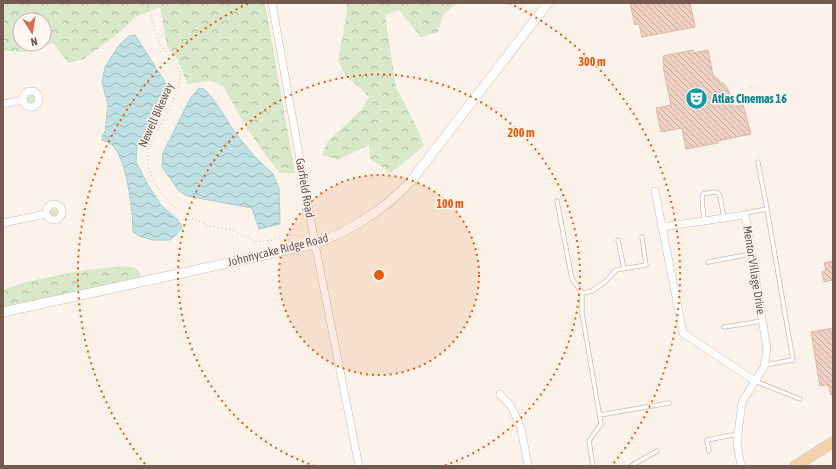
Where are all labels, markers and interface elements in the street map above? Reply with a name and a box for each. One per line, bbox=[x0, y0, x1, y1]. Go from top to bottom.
north arrow bbox=[12, 12, 52, 52]
text: N bbox=[30, 35, 39, 48]
text: 300 m bbox=[578, 55, 606, 69]
street label: Newell Bikeway bbox=[136, 80, 177, 150]
theatre icon: Atlas Cinemas 16 bbox=[683, 86, 709, 112]
place label: Atlas Cinemas 16 bbox=[711, 92, 787, 106]
text: 200 m bbox=[507, 126, 535, 140]
street label: Garfield Road bbox=[293, 157, 317, 219]
text: 100 m bbox=[436, 197, 464, 211]
street label: Mentor Village Drive bbox=[740, 225, 768, 315]
street label: Johnnycake Ridge Road bbox=[226, 231, 330, 269]
centre of rings bbox=[372, 268, 386, 282]

